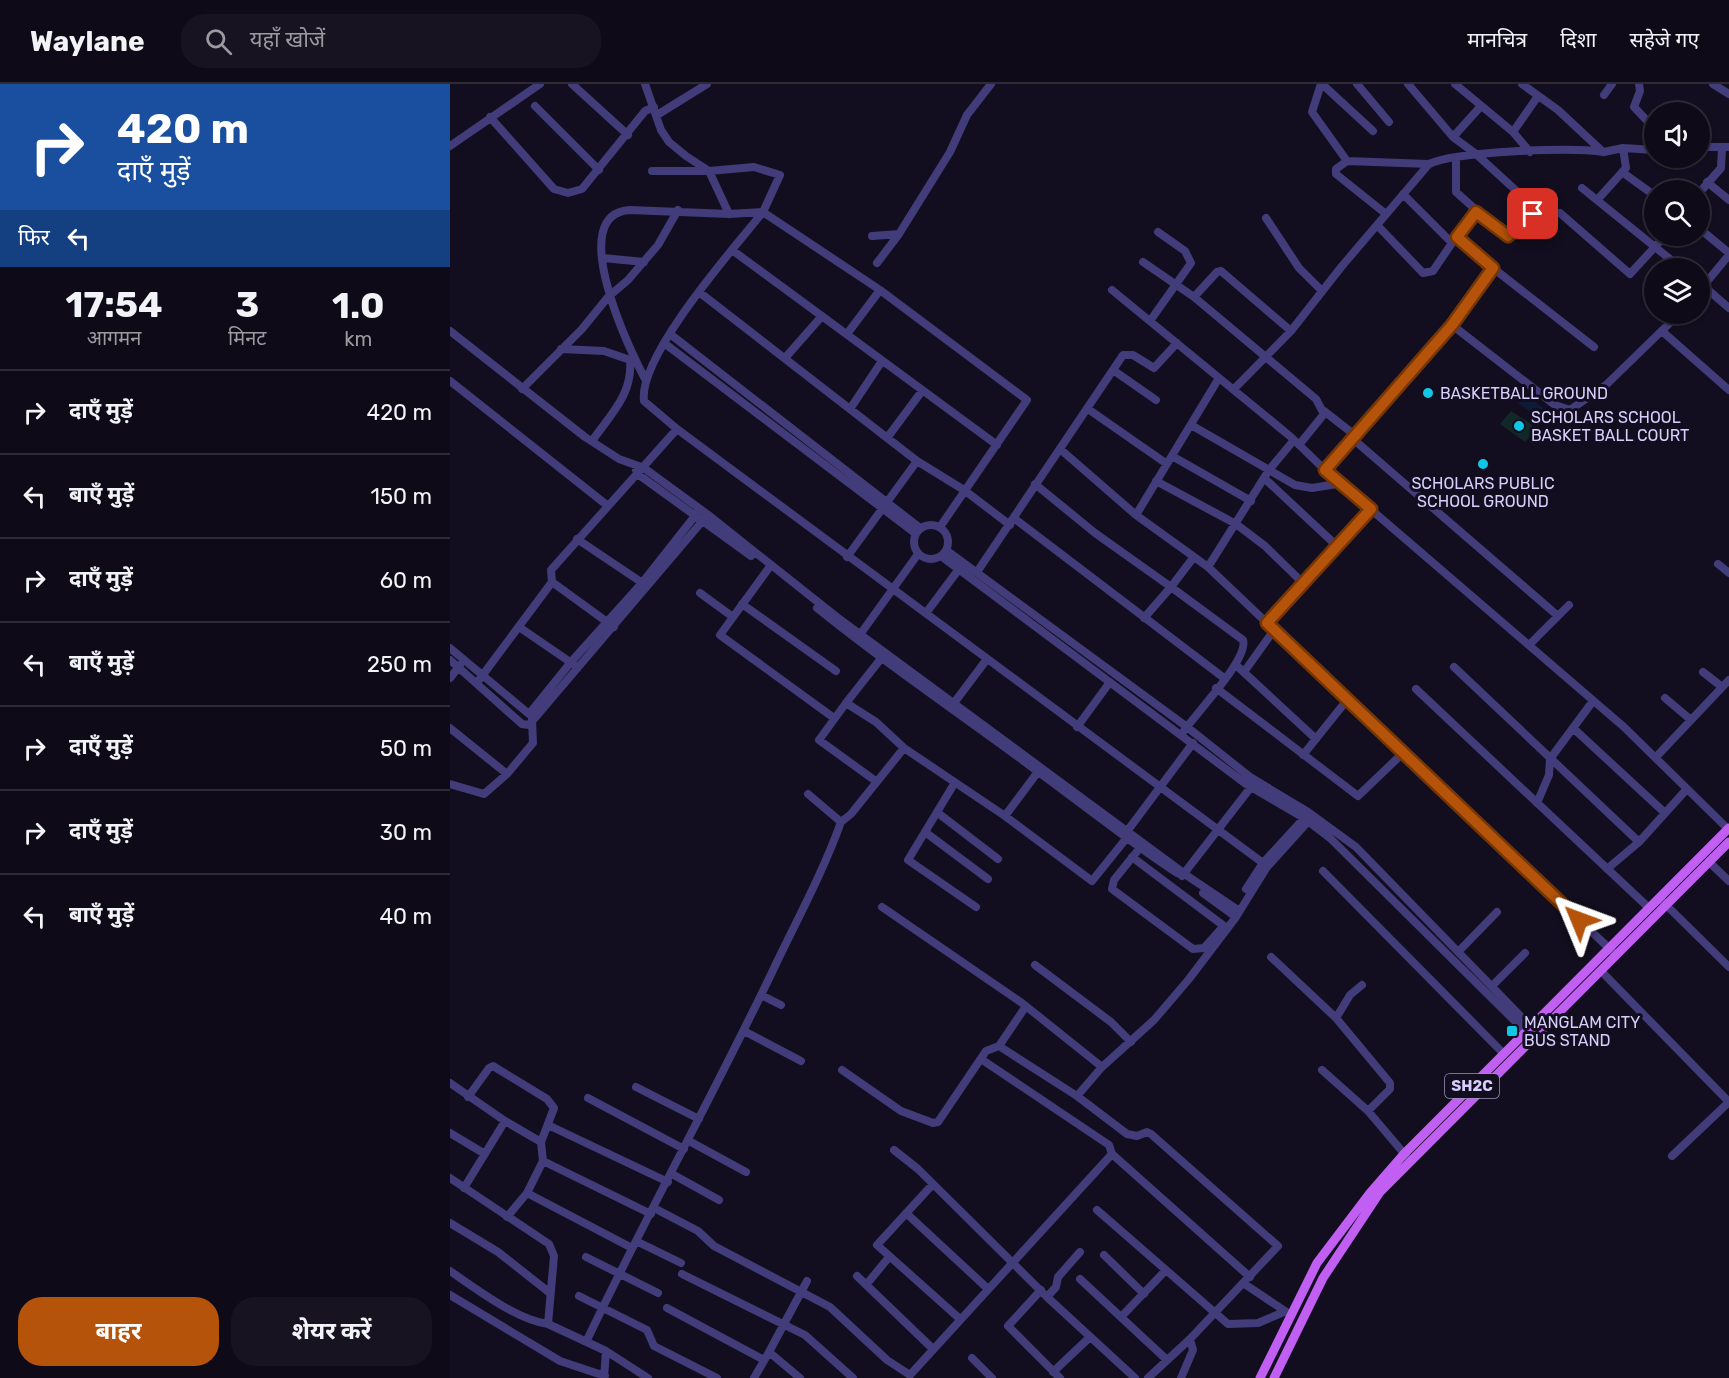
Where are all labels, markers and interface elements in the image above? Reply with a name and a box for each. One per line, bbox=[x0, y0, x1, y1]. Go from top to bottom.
search box bbox=[181, 14, 601, 68]
text: Waylane bbox=[30, 25, 145, 58]
icon: search bbox=[202, 25, 235, 58]
text: यहाँ खोजें bbox=[250, 26, 325, 53]
text: मानचित्र bbox=[1467, 27, 1527, 52]
text: दिशा bbox=[1560, 27, 1596, 52]
text: सहेजे गए bbox=[1629, 27, 1699, 52]
map controls bbox=[1644, 102, 1710, 324]
button: sound bbox=[1644, 102, 1710, 168]
text: 420 m bbox=[117, 104, 249, 154]
icon: right bbox=[18, 108, 96, 186]
text: दाएँ मुड़ें bbox=[117, 155, 190, 187]
button: search bbox=[1644, 180, 1710, 246]
pin bbox=[1507, 188, 1558, 239]
icon: arrive bbox=[1516, 197, 1549, 230]
icon: left bbox=[62, 222, 95, 255]
text: फिर bbox=[18, 224, 50, 251]
button: layers bbox=[1644, 258, 1710, 324]
text: 17:54 bbox=[66, 283, 163, 326]
text: 3 bbox=[235, 283, 259, 326]
text: 1.0 bbox=[332, 284, 384, 327]
text: आगमन bbox=[87, 326, 141, 350]
text: मिनट bbox=[228, 326, 266, 350]
text: km bbox=[344, 327, 372, 351]
place label: BASKETBALL GROUND bbox=[1440, 384, 1608, 403]
marker: BASKETBALL GROUND bbox=[1421, 386, 1435, 400]
icon: right bbox=[18, 396, 51, 429]
text: दाएँ मुड़ें bbox=[69, 397, 133, 424]
text: 420 m bbox=[367, 399, 432, 426]
place label: SCHOLARS SCHOOL BASKET BALL COURT bbox=[1531, 408, 1689, 445]
marker: SCHOLARS SCHOOL BASKET BALL COURT bbox=[1512, 419, 1526, 433]
marker: SCHOLARS PUBLIC SCHOOL GROUND bbox=[1476, 457, 1490, 471]
place label: SCHOLARS PUBLIC SCHOOL GROUND bbox=[1411, 474, 1555, 511]
icon: left bbox=[18, 480, 51, 513]
text: बाएँ मुड़ें bbox=[69, 481, 134, 508]
text: 150 m bbox=[371, 483, 432, 510]
icon: right bbox=[18, 564, 51, 597]
text: दाएँ मुड़ें bbox=[69, 565, 133, 592]
text: 60 m bbox=[380, 567, 432, 594]
icon: left bbox=[18, 648, 51, 681]
text: बाएँ मुड़ें bbox=[69, 649, 134, 676]
text: 250 m bbox=[367, 651, 432, 678]
icon: right bbox=[18, 732, 51, 765]
text: दाएँ मुड़ें bbox=[69, 733, 133, 760]
text: 50 m bbox=[380, 735, 432, 762]
icon: right bbox=[18, 816, 51, 849]
text: दाएँ मुड़ें bbox=[69, 817, 133, 844]
text: 30 m bbox=[380, 819, 432, 846]
position arrow bbox=[1547, 888, 1611, 952]
icon: left bbox=[18, 900, 51, 933]
text: बाएँ मुड़ें bbox=[69, 901, 134, 928]
text: 40 m bbox=[379, 903, 432, 930]
place label: MANGLAM CITY BUS STAND bbox=[1524, 1013, 1640, 1050]
marker: MANGLAM CITY BUS STAND bbox=[1505, 1024, 1519, 1038]
road number: SH2C bbox=[1445, 1074, 1499, 1098]
button: बाहर bbox=[18, 1297, 219, 1366]
button: शेयर करें bbox=[231, 1297, 432, 1366]

